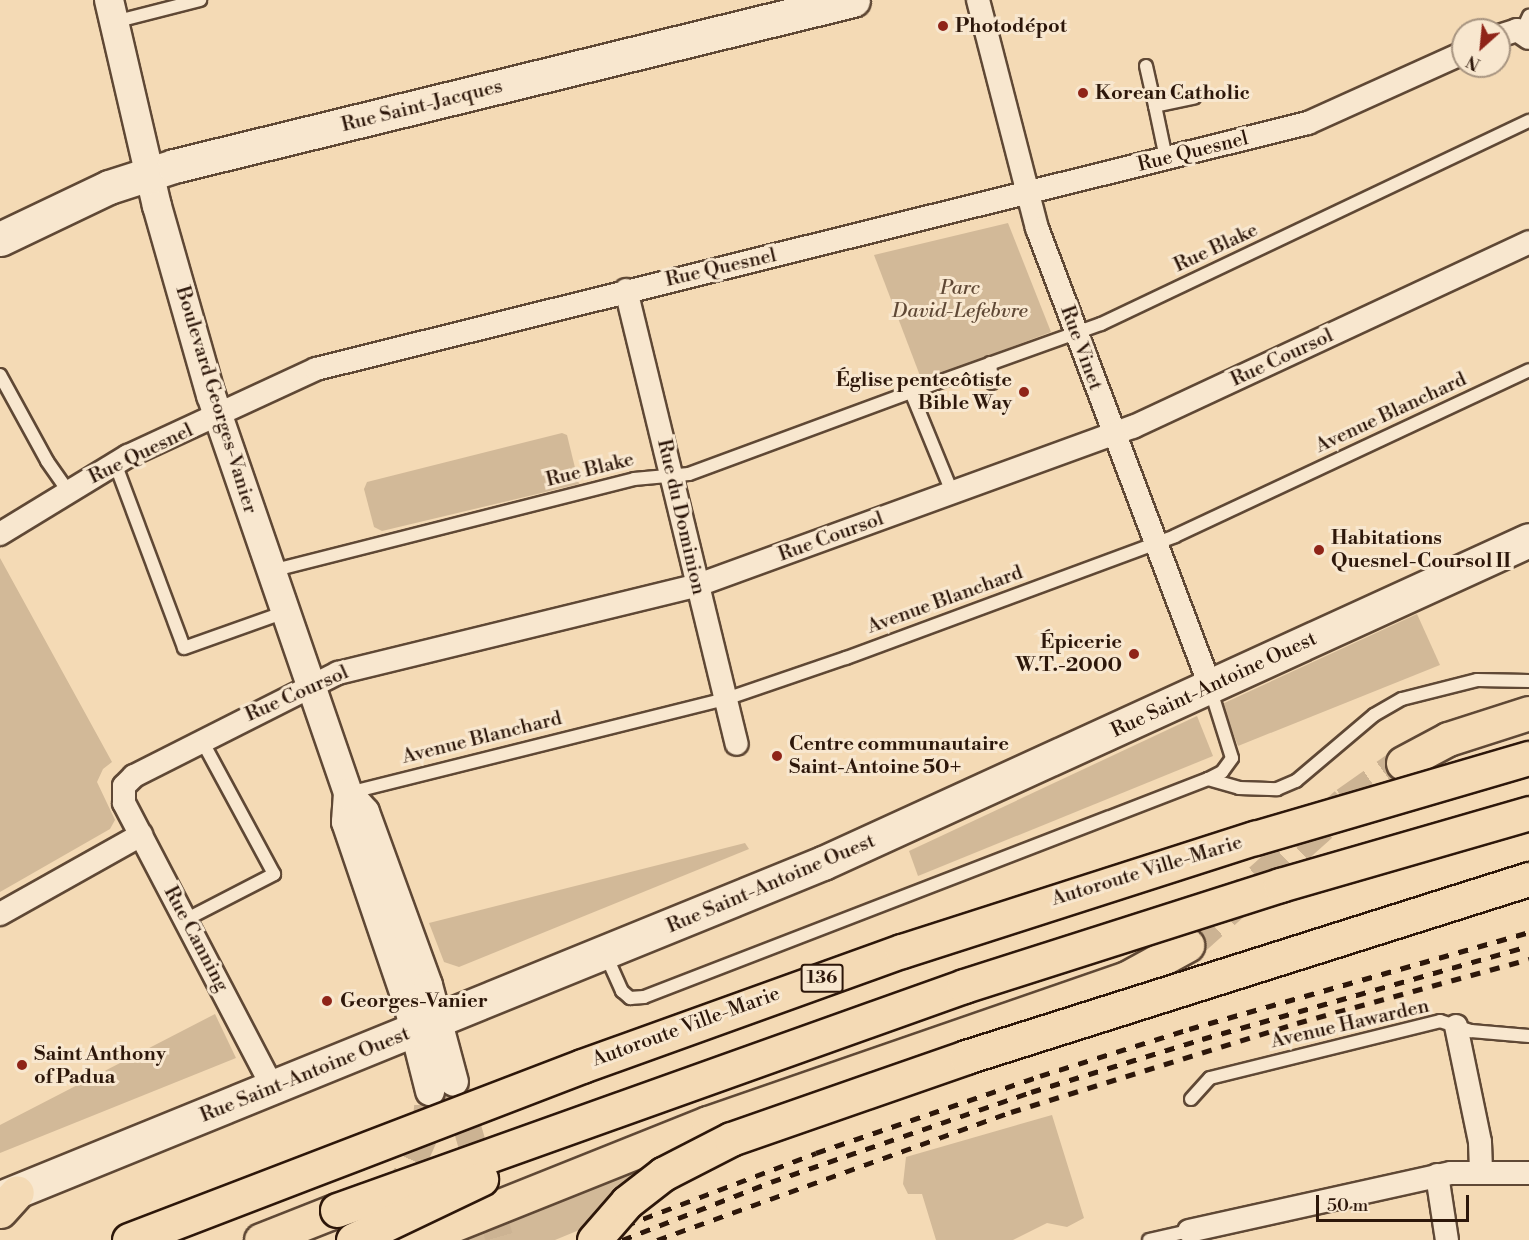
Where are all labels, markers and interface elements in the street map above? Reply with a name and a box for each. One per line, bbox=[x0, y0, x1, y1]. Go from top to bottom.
place label: Photodépot bbox=[955, 14, 1067, 38]
north arrow bbox=[1451, 18, 1511, 78]
marker: Photodépot bbox=[936, 19, 950, 33]
text: N bbox=[1464, 50, 1484, 74]
street label: Rue Saint-Jacques bbox=[339, 74, 505, 138]
place label: Korean Catholic bbox=[1095, 81, 1250, 105]
marker: Korean Catholic bbox=[1076, 86, 1090, 100]
street label: Rue Quesnel bbox=[1135, 127, 1251, 177]
street label: Rue Blake bbox=[1170, 218, 1262, 278]
street label: Rue Quesnel bbox=[663, 244, 779, 292]
park label: Parc David-Lefebvre bbox=[892, 276, 1028, 323]
street label: Boulevard Georges-Vanier bbox=[170, 283, 262, 517]
street label: Rue Vinet bbox=[1055, 302, 1107, 394]
street label: Rue Coursol bbox=[1227, 324, 1337, 392]
street label: Avenue Blanchard bbox=[1312, 367, 1470, 459]
place label: Église pentecôtiste Bible Way bbox=[836, 368, 1012, 415]
marker: Église pentecôtiste Bible Way bbox=[1017, 385, 1031, 399]
street label: Rue Quesnel bbox=[85, 418, 197, 490]
street label: Rue du Dominion bbox=[651, 437, 711, 597]
street label: Rue Blake bbox=[543, 447, 637, 493]
street label: Rue Coursol bbox=[775, 507, 887, 567]
place label: Habitations Quesnel-Coursol II bbox=[1331, 526, 1511, 573]
marker: Habitations Quesnel-Coursol II bbox=[1312, 543, 1326, 557]
street label: Avenue Blanchard bbox=[864, 561, 1026, 639]
street label: Rue Saint-Antoine Ouest bbox=[1107, 627, 1321, 743]
place label: Épicerie W.T.-2000 bbox=[1015, 630, 1122, 677]
marker: Épicerie W.T.-2000 bbox=[1127, 647, 1141, 661]
street label: Rue Coursol bbox=[242, 661, 352, 727]
street label: Avenue Blanchard bbox=[400, 707, 564, 769]
place label: Centre communautaire Saint-Antoine 50+ bbox=[789, 732, 1009, 779]
marker: Centre communautaire Saint-Antoine 50+ bbox=[770, 749, 784, 763]
street label: Rue Saint-Antoine Ouest bbox=[663, 829, 879, 939]
street label: Autoroute Ville-Marie bbox=[1049, 831, 1245, 911]
street label: Rue Canning bbox=[158, 882, 234, 996]
road number: 136 bbox=[800, 963, 844, 993]
street label: Autoroute Ville-Marie bbox=[589, 982, 783, 1072]
place label: Georges-Vanier bbox=[340, 989, 488, 1013]
marker: Georges-Vanier bbox=[318, 992, 336, 1010]
street label: Avenue Hawarden bbox=[1268, 994, 1432, 1054]
street label: Rue Saint-Antoine Ouest bbox=[197, 1022, 413, 1128]
place label: Saint Anthony of Padua bbox=[34, 1042, 166, 1089]
marker: Saint Anthony of Padua bbox=[15, 1058, 29, 1072]
scale bar bbox=[1319, 1183, 1472, 1221]
text: 50 m bbox=[1327, 1194, 1368, 1217]

